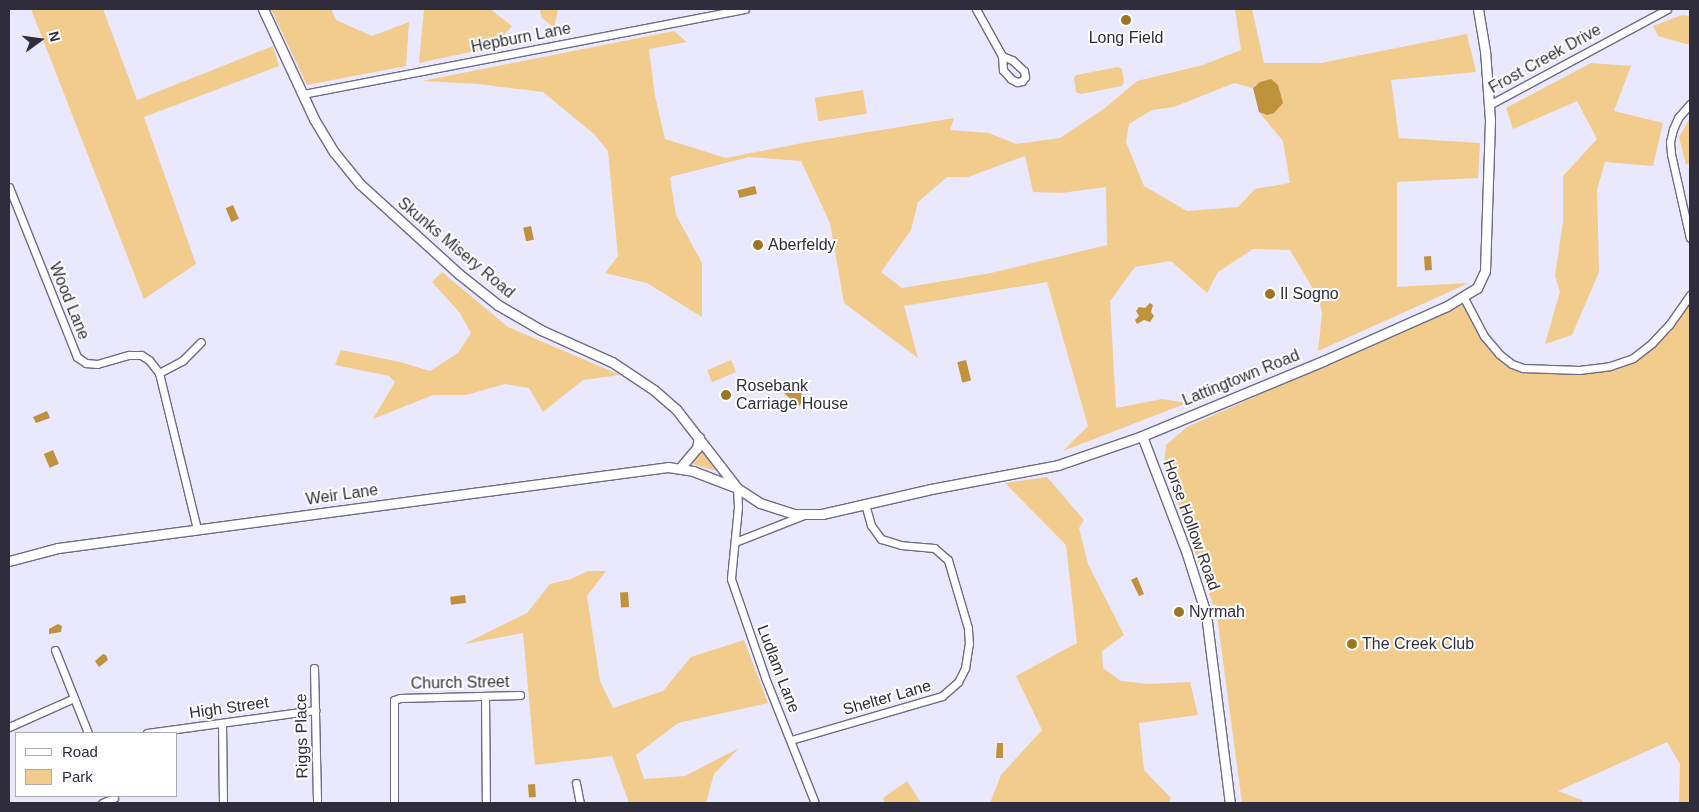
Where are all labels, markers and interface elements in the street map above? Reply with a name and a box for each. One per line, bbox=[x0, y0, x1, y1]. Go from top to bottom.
marker: Long Field bbox=[1120, 14, 1132, 26]
north arrow bbox=[15, 15, 65, 65]
street label: Hepburn Lane bbox=[469, 19, 573, 57]
street label: Frost Creek Drive bbox=[1486, 20, 1604, 98]
place label: Long Field bbox=[1089, 28, 1163, 48]
text: N bbox=[46, 30, 64, 43]
street label: Skunks Misery Road bbox=[394, 193, 518, 303]
place label: Aberfeldy bbox=[768, 235, 836, 255]
marker: Aberfeldy bbox=[752, 239, 764, 251]
street label: Wood Lane bbox=[45, 260, 93, 342]
place label: Il Sogno bbox=[1280, 284, 1339, 304]
marker: Il Sogno bbox=[1264, 288, 1276, 300]
street label: Lattingtown Road bbox=[1180, 346, 1302, 410]
place label: Rosebank Carriage House bbox=[736, 376, 848, 414]
marker: Rosebank Carriage House bbox=[720, 389, 732, 401]
street label: Horse Hollow Road bbox=[1158, 457, 1224, 593]
street label: Weir Lane bbox=[305, 480, 379, 510]
place label: Nyrmah bbox=[1189, 602, 1245, 622]
marker: Nyrmah bbox=[1173, 606, 1185, 618]
street label: Ludlam Lane bbox=[752, 622, 804, 716]
place label: The Creek Club bbox=[1362, 634, 1474, 654]
marker: The Creek Club bbox=[1346, 638, 1358, 650]
street label: Church Street bbox=[410, 673, 510, 693]
street label: Shelter Lane bbox=[841, 676, 933, 720]
street label: High Street bbox=[188, 693, 270, 723]
street label: Riggs Place bbox=[292, 693, 312, 779]
legend bbox=[15, 732, 178, 797]
text: Road bbox=[62, 743, 98, 760]
text: Park bbox=[62, 768, 93, 785]

